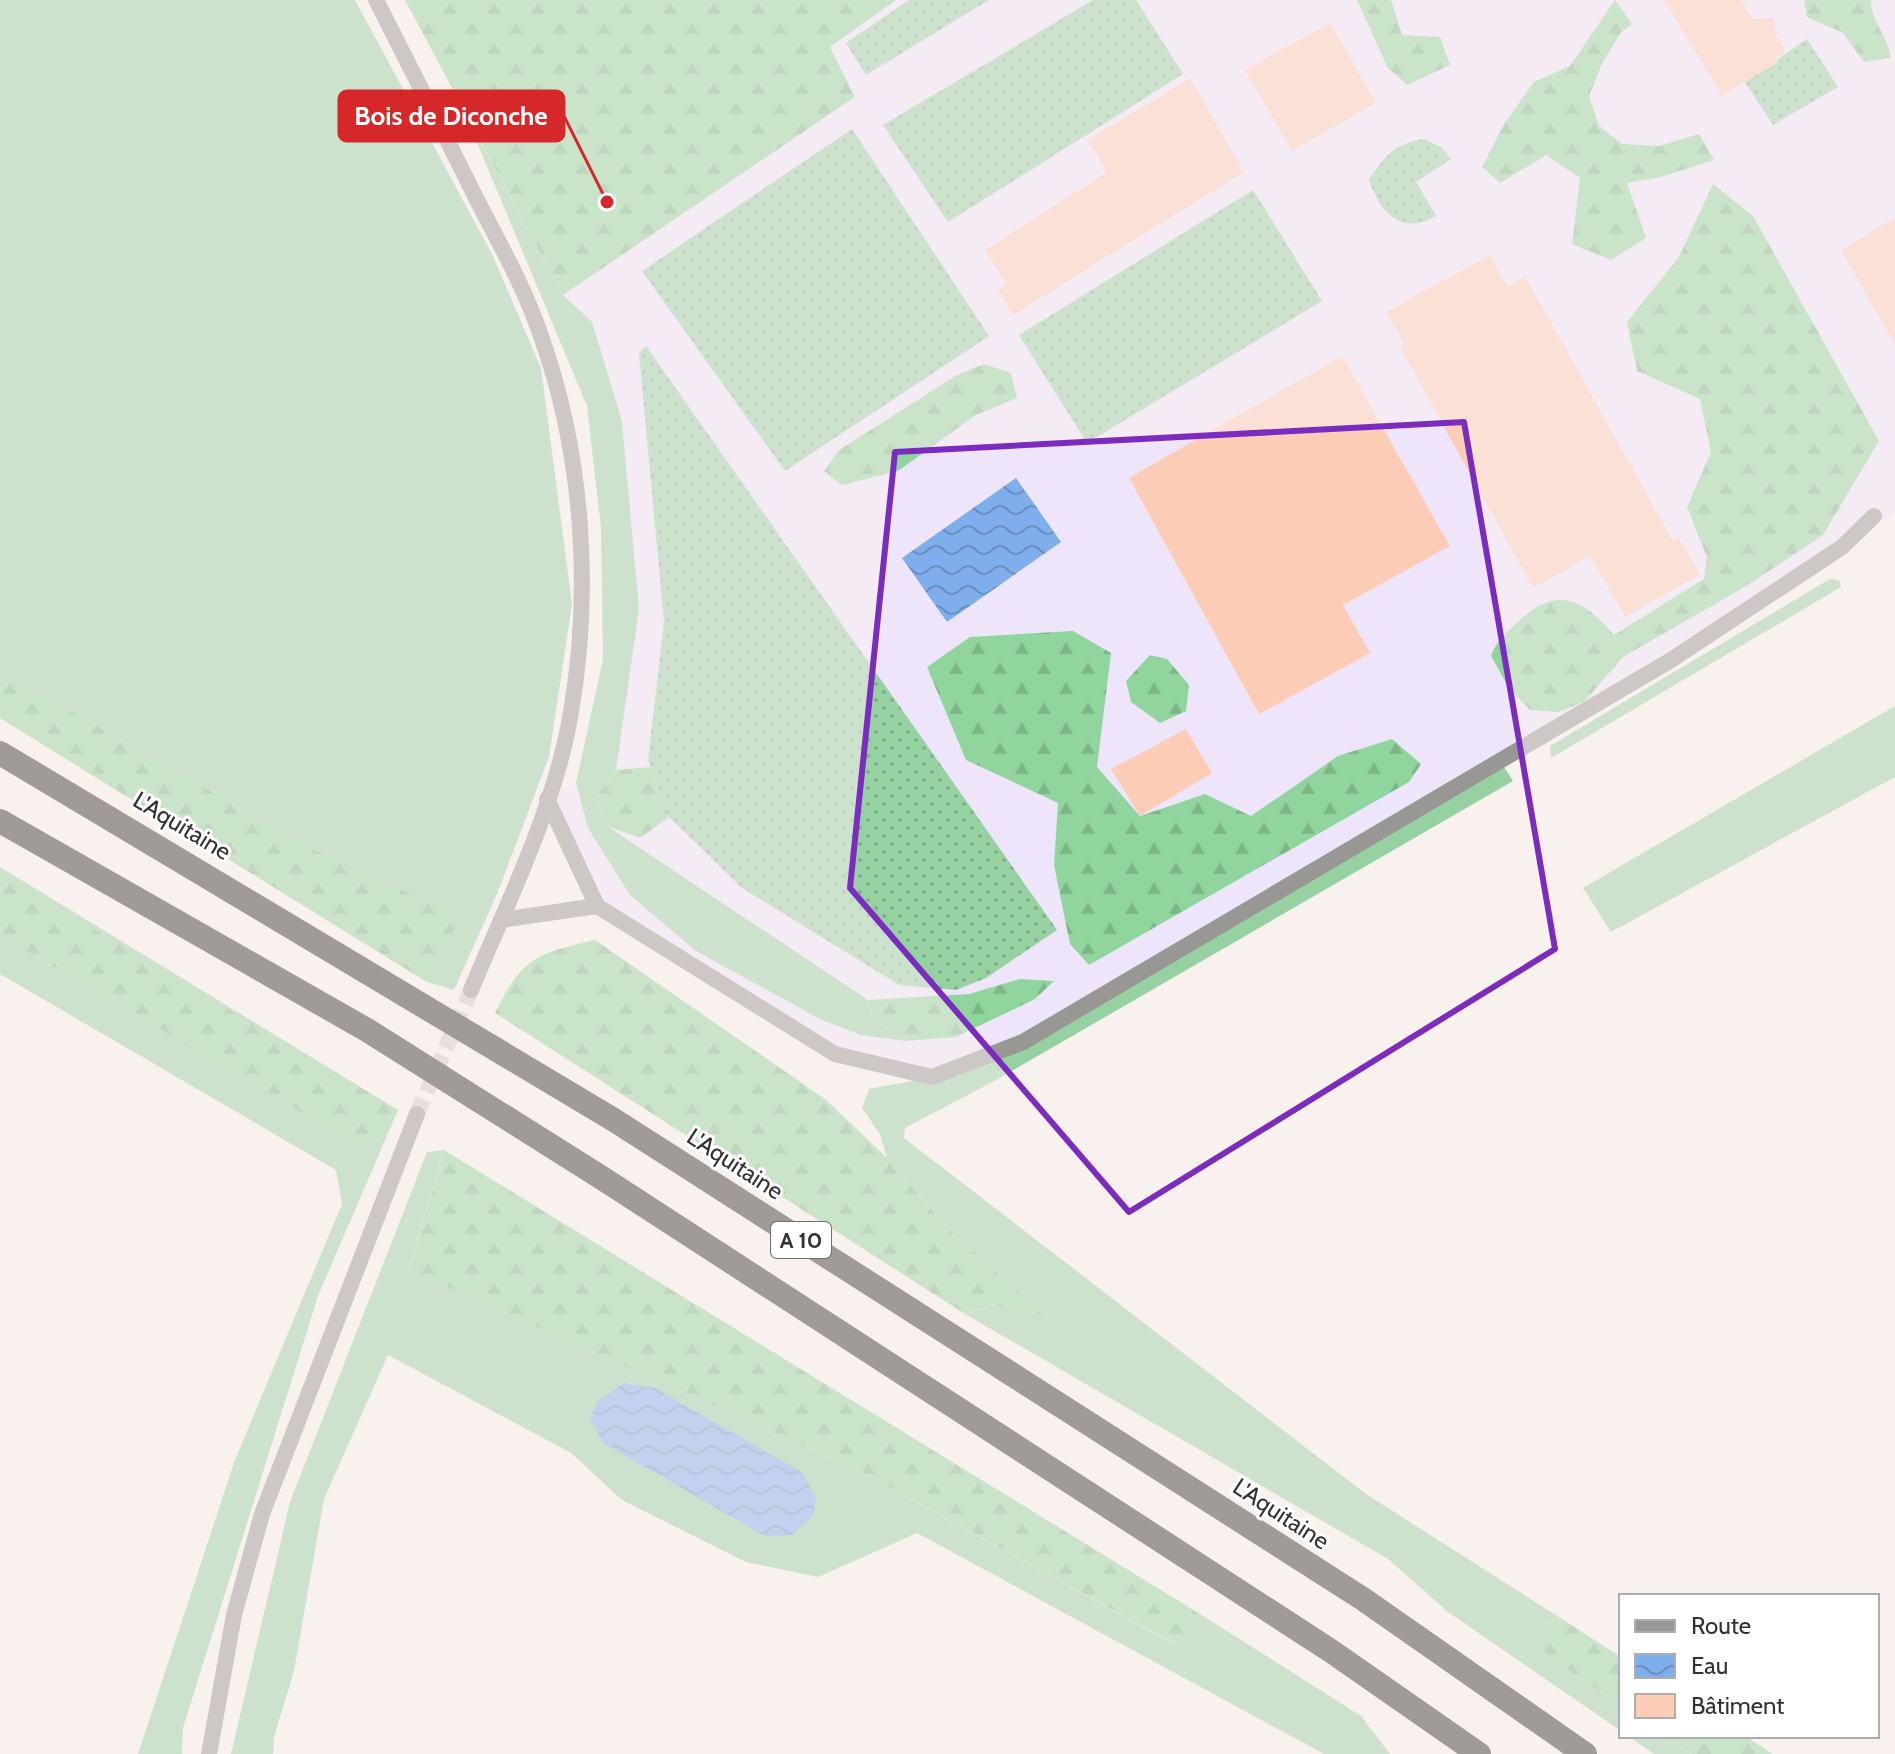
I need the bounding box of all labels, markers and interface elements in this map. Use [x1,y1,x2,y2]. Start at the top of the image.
callout: Bois de Diconche [339,91,564,141]
text: Bois de Diconche [354,100,548,132]
street label: L'Aquitaine [128,785,236,866]
street label: L'Aquitaine [682,1122,789,1205]
road number: A 10 [771,1222,831,1258]
street label: L'Aquitaine [1228,1472,1335,1555]
legend [1619,1594,1879,1738]
text: Route [1691,1611,1751,1640]
text: Eau [1691,1651,1728,1680]
text: Bâtiment [1691,1691,1784,1720]

